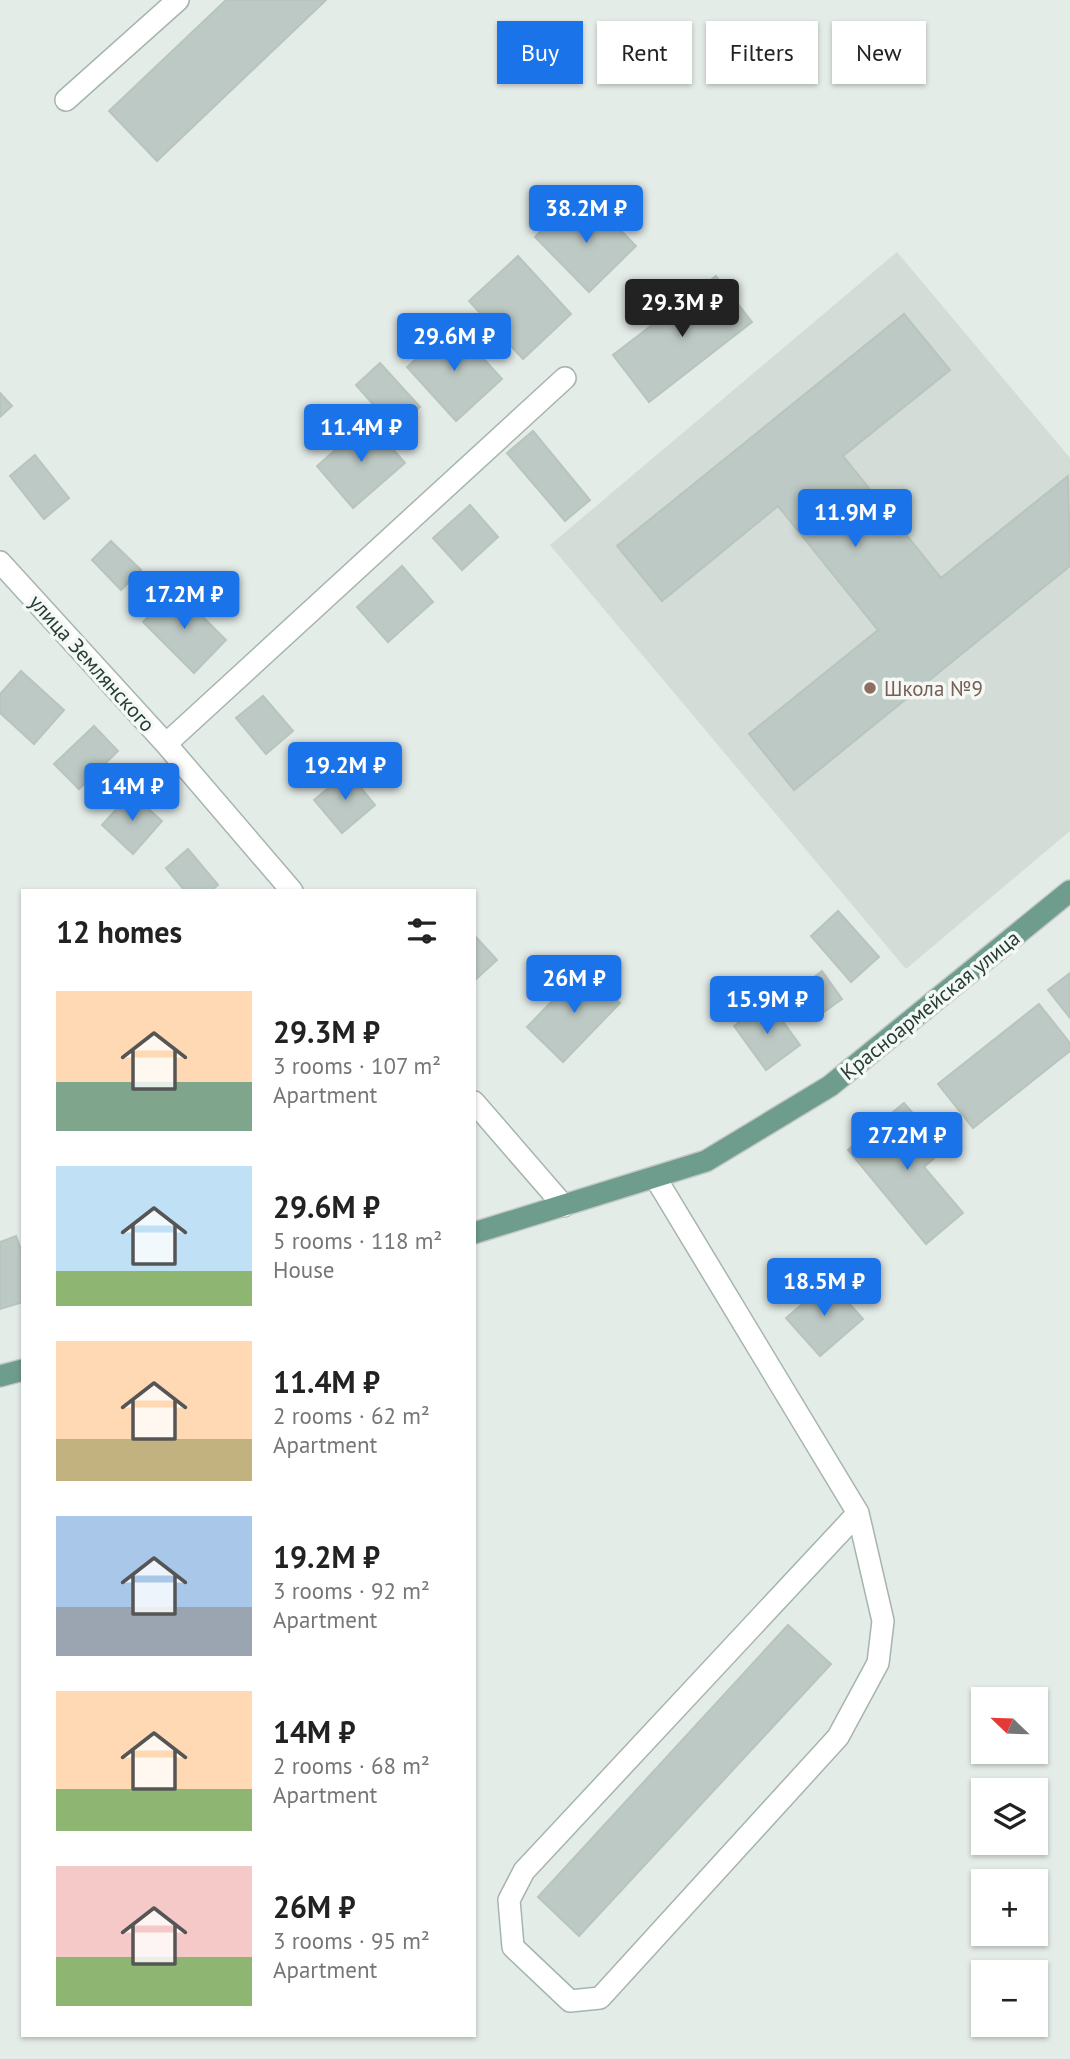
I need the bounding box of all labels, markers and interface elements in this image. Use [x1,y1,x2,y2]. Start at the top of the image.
chip: Buy [497,21,583,84]
chip: Rent [597,21,692,84]
chip: Filters [706,21,818,84]
chip: New [832,21,926,84]
pin: 38.2M ₽ [521,186,651,245]
text: 38.2M ₽ [545,193,627,222]
pin: 29.3M ₽ [617,280,747,339]
text: 29.3M ₽ [641,287,723,316]
pin: 29.6M ₽ [389,314,519,373]
text: 29.6M ₽ [413,321,495,350]
pin: 11.4M ₽ [296,405,426,464]
text: 11.4M ₽ [320,412,402,441]
pin: 11.9M ₽ [790,490,920,549]
text: 11.9M ₽ [814,497,896,526]
pin: 17.2M ₽ [119,572,249,631]
text: 17.2M ₽ [144,579,224,608]
street label: улица Землянского [23,589,161,737]
place label: Школа №9 [884,675,983,702]
marker: Школа №9 [862,680,878,696]
pin: 19.2M ₽ [280,742,410,802]
text: 19.2M ₽ [304,750,386,779]
pin: 14M ₽ [83,764,181,823]
text: 14M ₽ [100,771,164,800]
text: 12 homes [56,912,182,951]
icon: filters [403,912,441,950]
street label: Красноармейская улица [835,924,1025,1086]
pin: 26M ₽ [525,956,623,1015]
text: 26M ₽ [542,963,606,992]
pin: 15.9M ₽ [702,976,832,1036]
text: 15.9M ₽ [726,984,808,1013]
text: 29.3M ₽ [273,1012,380,1051]
icon: home [112,1019,196,1103]
text: 3 rooms · 107 m² [273,1051,441,1080]
text: Apartment [273,1080,377,1109]
pin: 27.2M ₽ [842,1112,972,1172]
text: 27.2M ₽ [867,1120,947,1149]
text: 29.6M ₽ [273,1187,380,1226]
icon: home [112,1194,196,1278]
text: 5 rooms · 118 m² [273,1226,442,1255]
text: House [273,1255,335,1284]
pin: 18.5M ₽ [759,1258,889,1318]
text: 18.5M ₽ [783,1266,865,1295]
text: 11.4M ₽ [273,1362,380,1401]
icon: home [112,1369,196,1453]
text: 2 rooms · 62 m² [273,1401,430,1430]
text: Apartment [273,1430,377,1459]
text: 19.2M ₽ [273,1537,380,1576]
icon: home [112,1544,196,1628]
text: 3 rooms · 92 m² [273,1576,430,1605]
text: Apartment [273,1605,377,1634]
north arrow [971,1687,1048,1764]
map controls [971,1687,1048,2037]
text: 14M ₽ [273,1712,356,1751]
icon: home [112,1719,196,1803]
text: 2 rooms · 68 m² [273,1751,430,1780]
button: layers [971,1778,1048,1855]
text: Apartment [273,1780,377,1809]
button: + [971,1869,1048,1946]
text: 26M ₽ [273,1887,356,1926]
icon: home [112,1894,196,1978]
text: 3 rooms · 95 m² [273,1926,430,1955]
text: Apartment [273,1955,377,1984]
button: − [971,1960,1048,2037]

